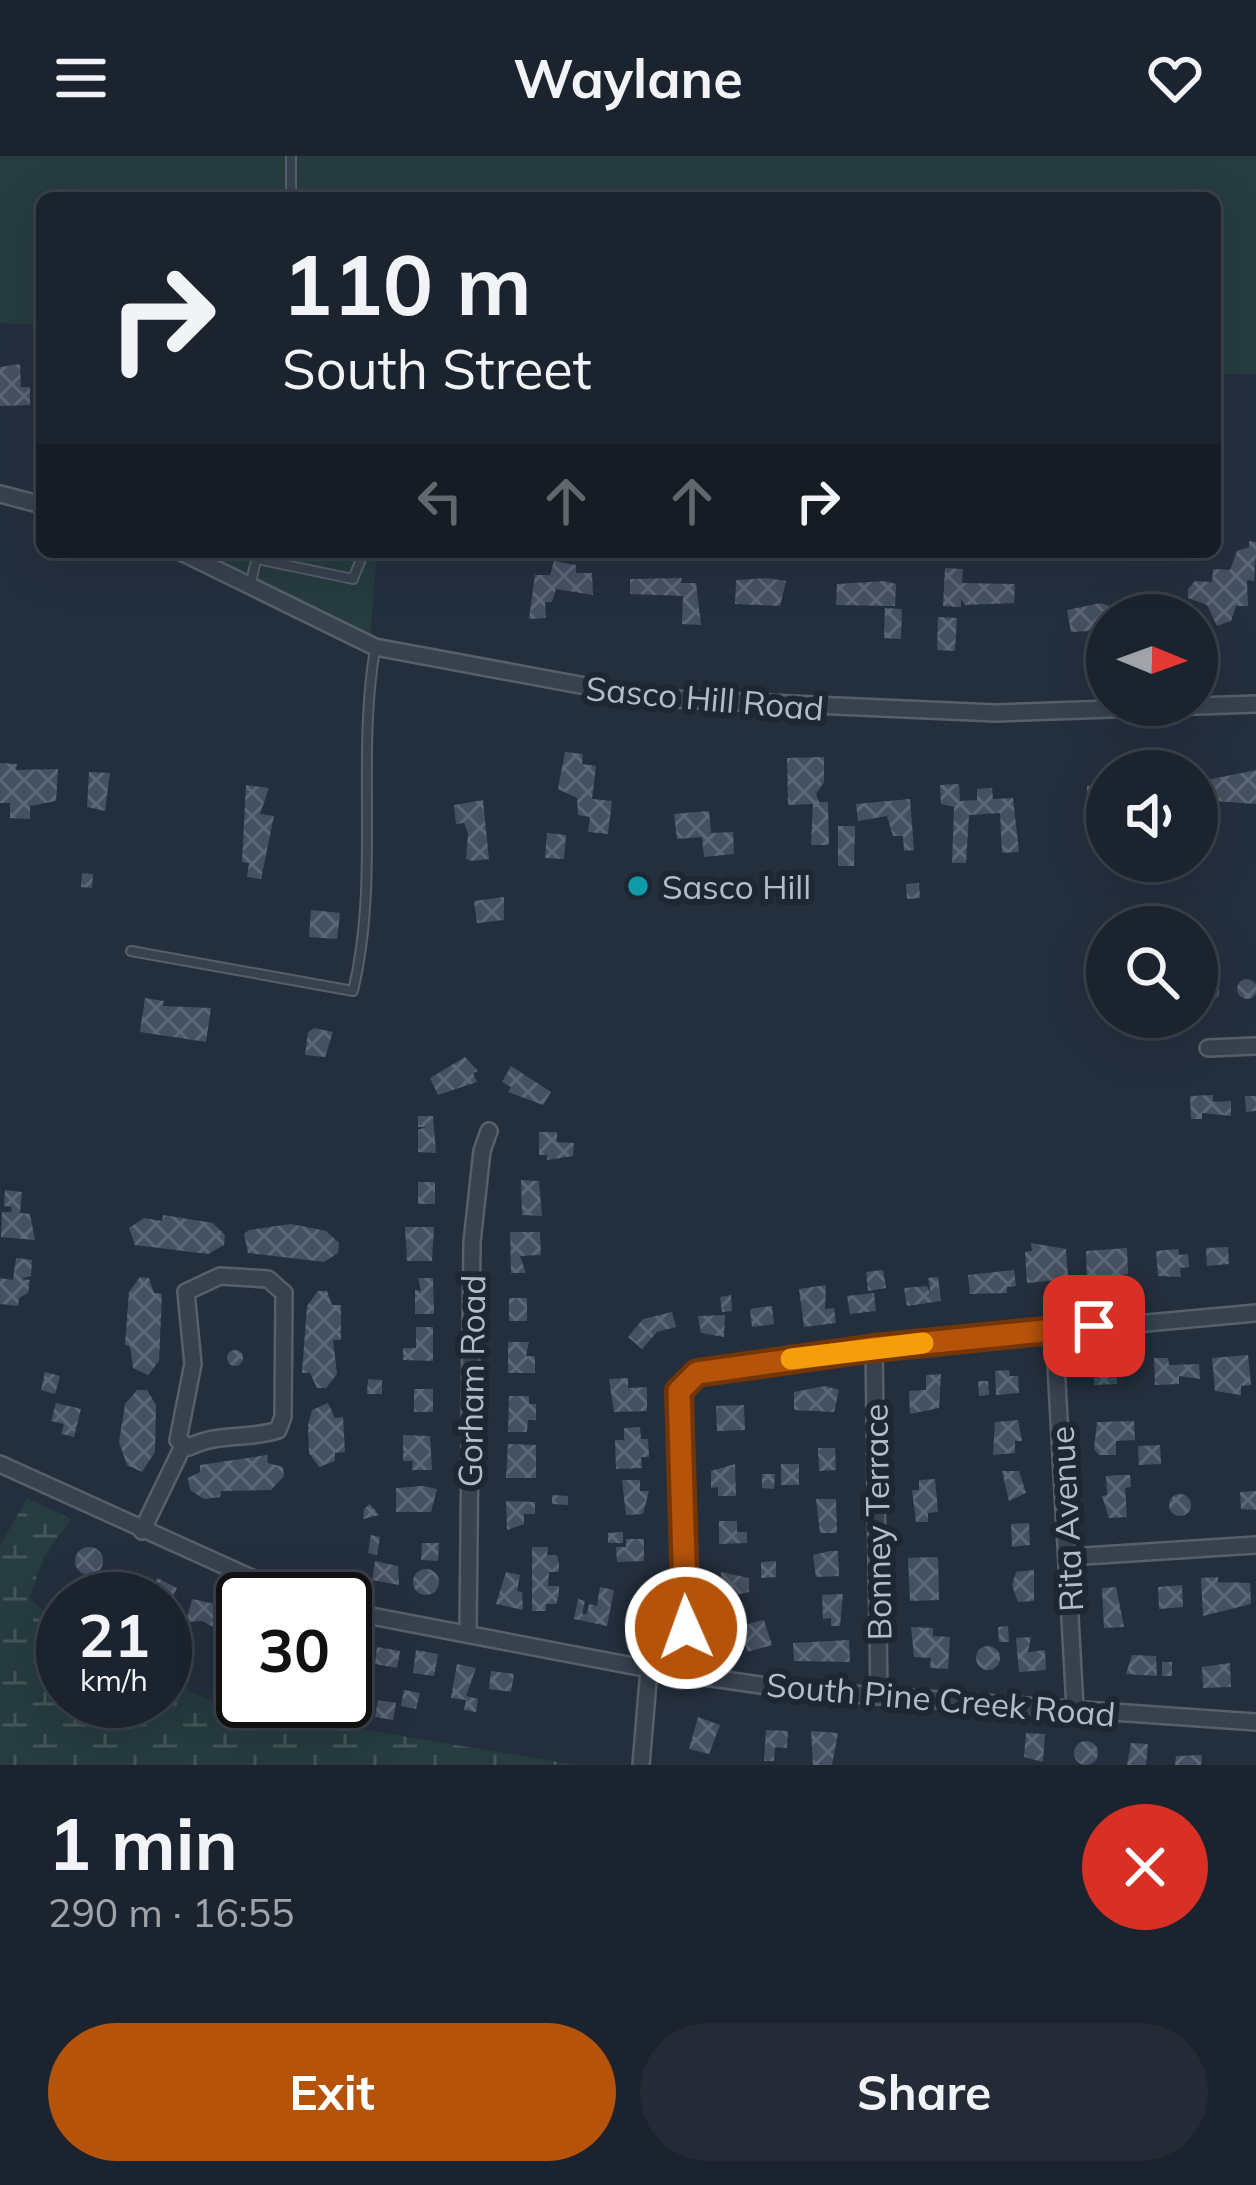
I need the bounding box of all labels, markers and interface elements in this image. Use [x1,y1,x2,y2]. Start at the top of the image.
text: Waylane [513,44,743,112]
icon: menu [48,45,114,111]
icon: heart [1142,45,1208,111]
text: 110 m [282,231,532,336]
icon: right [84,240,240,396]
text: South Street [282,335,592,403]
icon: left [407,468,473,534]
icon: ahead [533,468,599,534]
icon: ahead [659,468,725,534]
icon: right [785,468,851,534]
north arrow [1086,594,1218,726]
map controls [1086,594,1218,1038]
street label: Sasco Hill Road [584,667,826,729]
button: sound [1086,750,1218,882]
place label: Sasco Hill [662,866,811,907]
marker: Sasco Hill [625,873,651,899]
button: search [1086,906,1218,1038]
street label: Gorham Road [449,1274,493,1488]
pin [1043,1275,1145,1377]
icon: arrive [1061,1293,1127,1359]
street label: Bonney Terrace [854,1403,900,1641]
street label: Rita Avenue [1041,1425,1091,1613]
position arrow [623,1565,749,1691]
speed limit sign: 30 [216,1572,372,1728]
text: 21 [78,1597,150,1672]
text: km/h [80,1661,148,1699]
street label: South Pine Creek Road [765,1663,1117,1735]
text: 1 min [48,1798,238,1888]
button: close [1082,1804,1208,1930]
text: 290 m · 16:55 [48,1888,294,1937]
button: Exit [48,2023,616,2161]
button: Share [640,2023,1208,2161]

